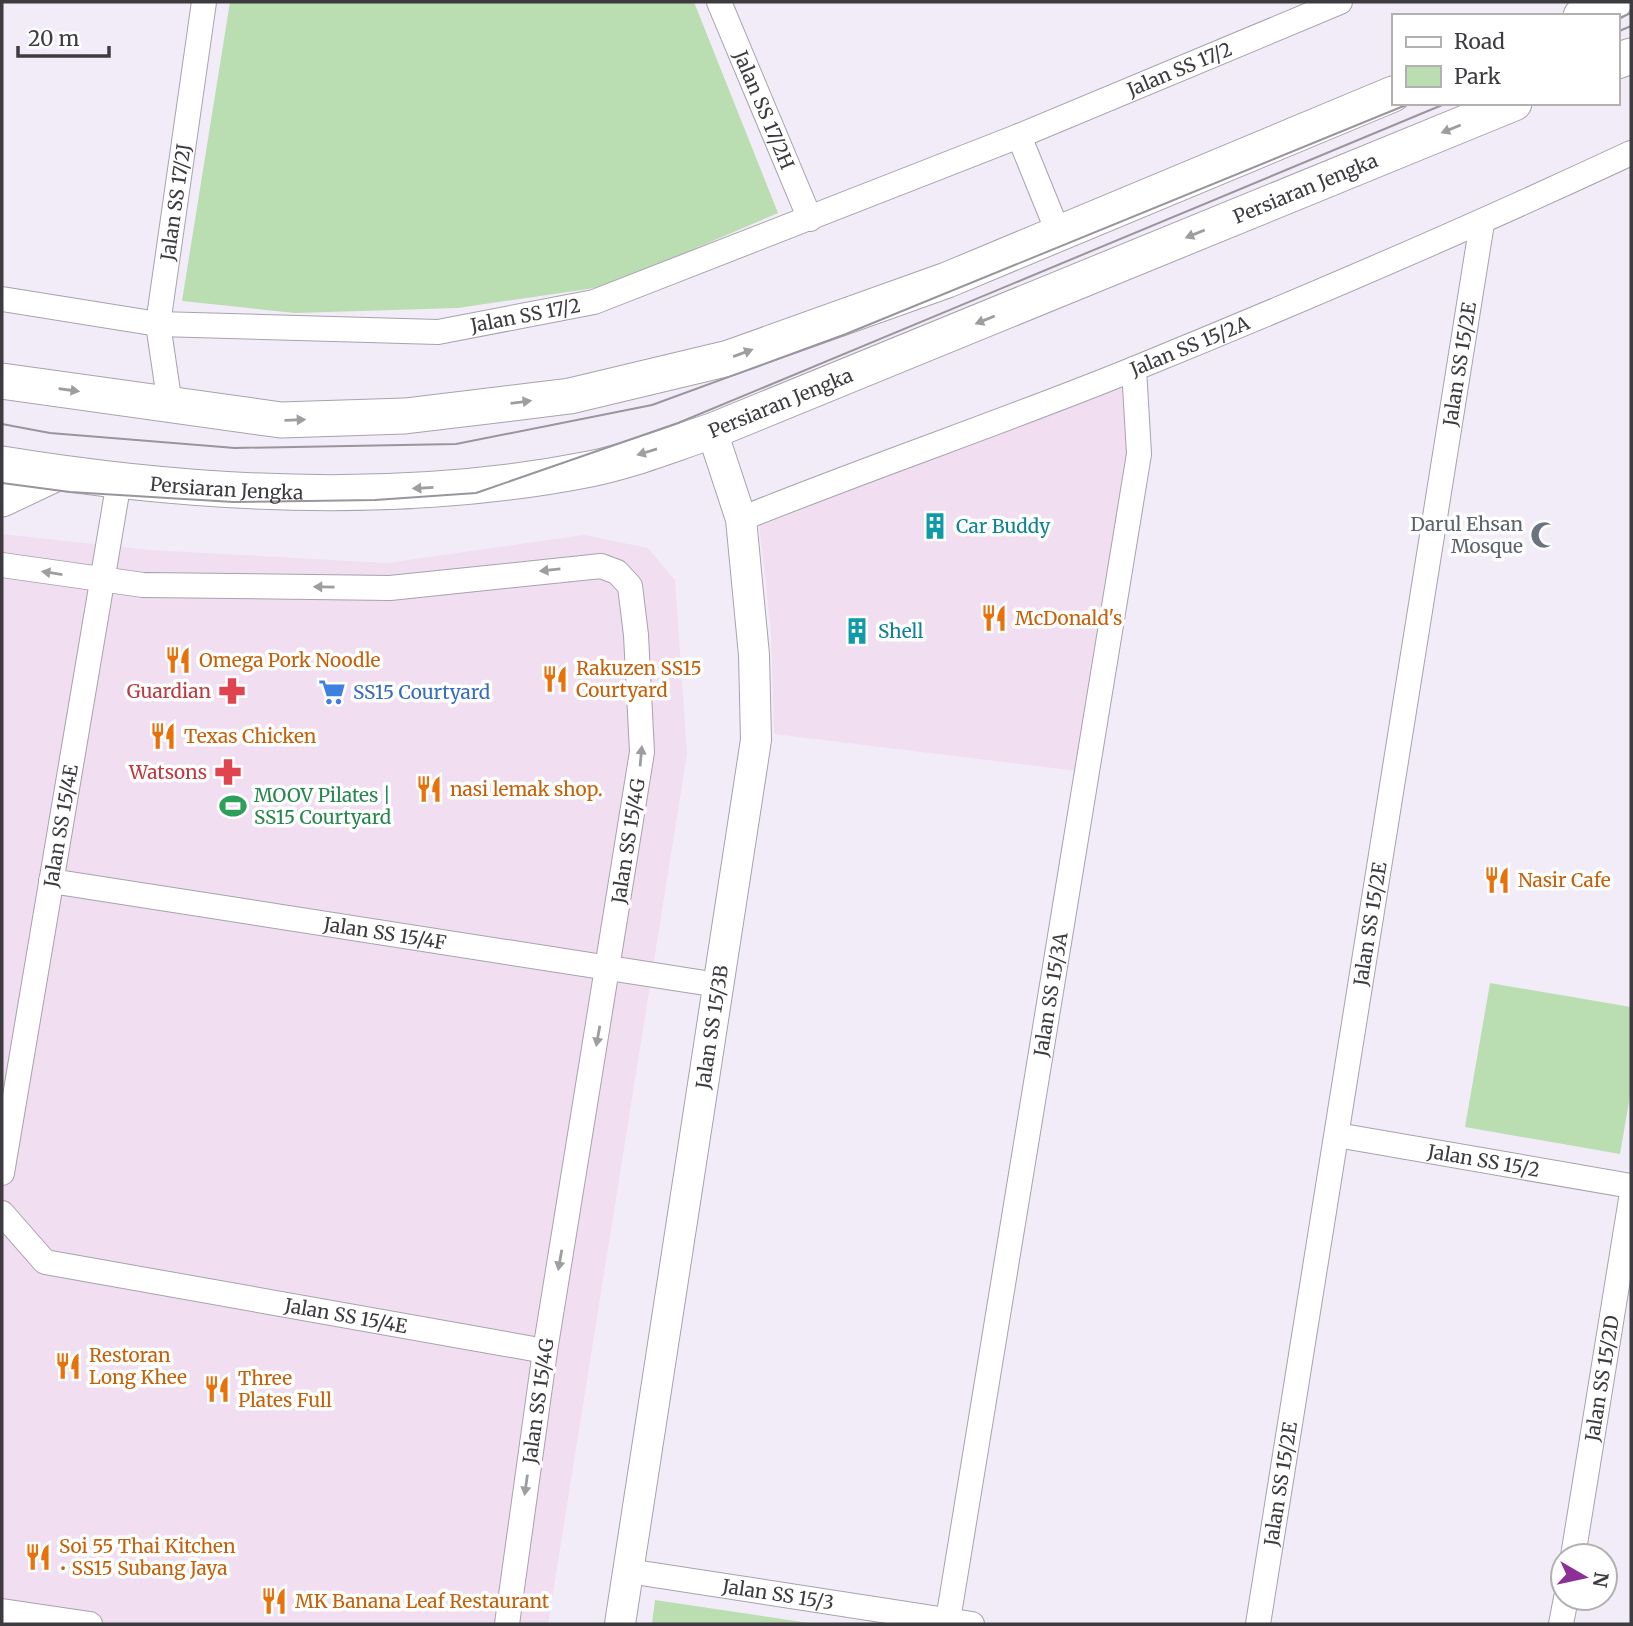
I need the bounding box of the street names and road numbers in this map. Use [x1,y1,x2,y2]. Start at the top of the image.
street label: Jalan SS 17/2 [1122,37,1235,102]
street label: Jalan SS 17/2H [728,46,800,173]
street label: Jalan SS 17/2J [155,142,196,263]
street label: Persiaran Jengka [1230,148,1381,229]
street label: Jalan SS 17/2 [467,293,582,338]
street label: Jalan SS 15/2E [1438,300,1481,429]
street label: Jalan SS 15/2A [1126,310,1254,381]
street label: Persiaran Jengka [705,363,856,443]
street label: Persiaran Jengka [149,472,303,505]
street label: Jalan SS 15/4E [38,763,83,890]
street label: Jalan SS 15/4G [606,777,650,906]
street label: Jalan SS 15/2E [1348,860,1392,989]
street label: Jalan SS 15/4F [321,912,448,955]
street label: Jalan SS 15/3A [1028,930,1073,1059]
street label: Jalan SS 15/3B [690,963,733,1092]
street label: Jalan SS 15/2 [1425,1139,1542,1182]
street label: Jalan SS 15/4E [282,1293,409,1338]
street label: Jalan SS 15/2D [1580,1314,1624,1444]
street label: Jalan SS 15/4G [517,1337,559,1466]
street label: Jalan SS 15/2E [1259,1420,1302,1548]
street label: Jalan SS 15/3 [720,1574,836,1615]

